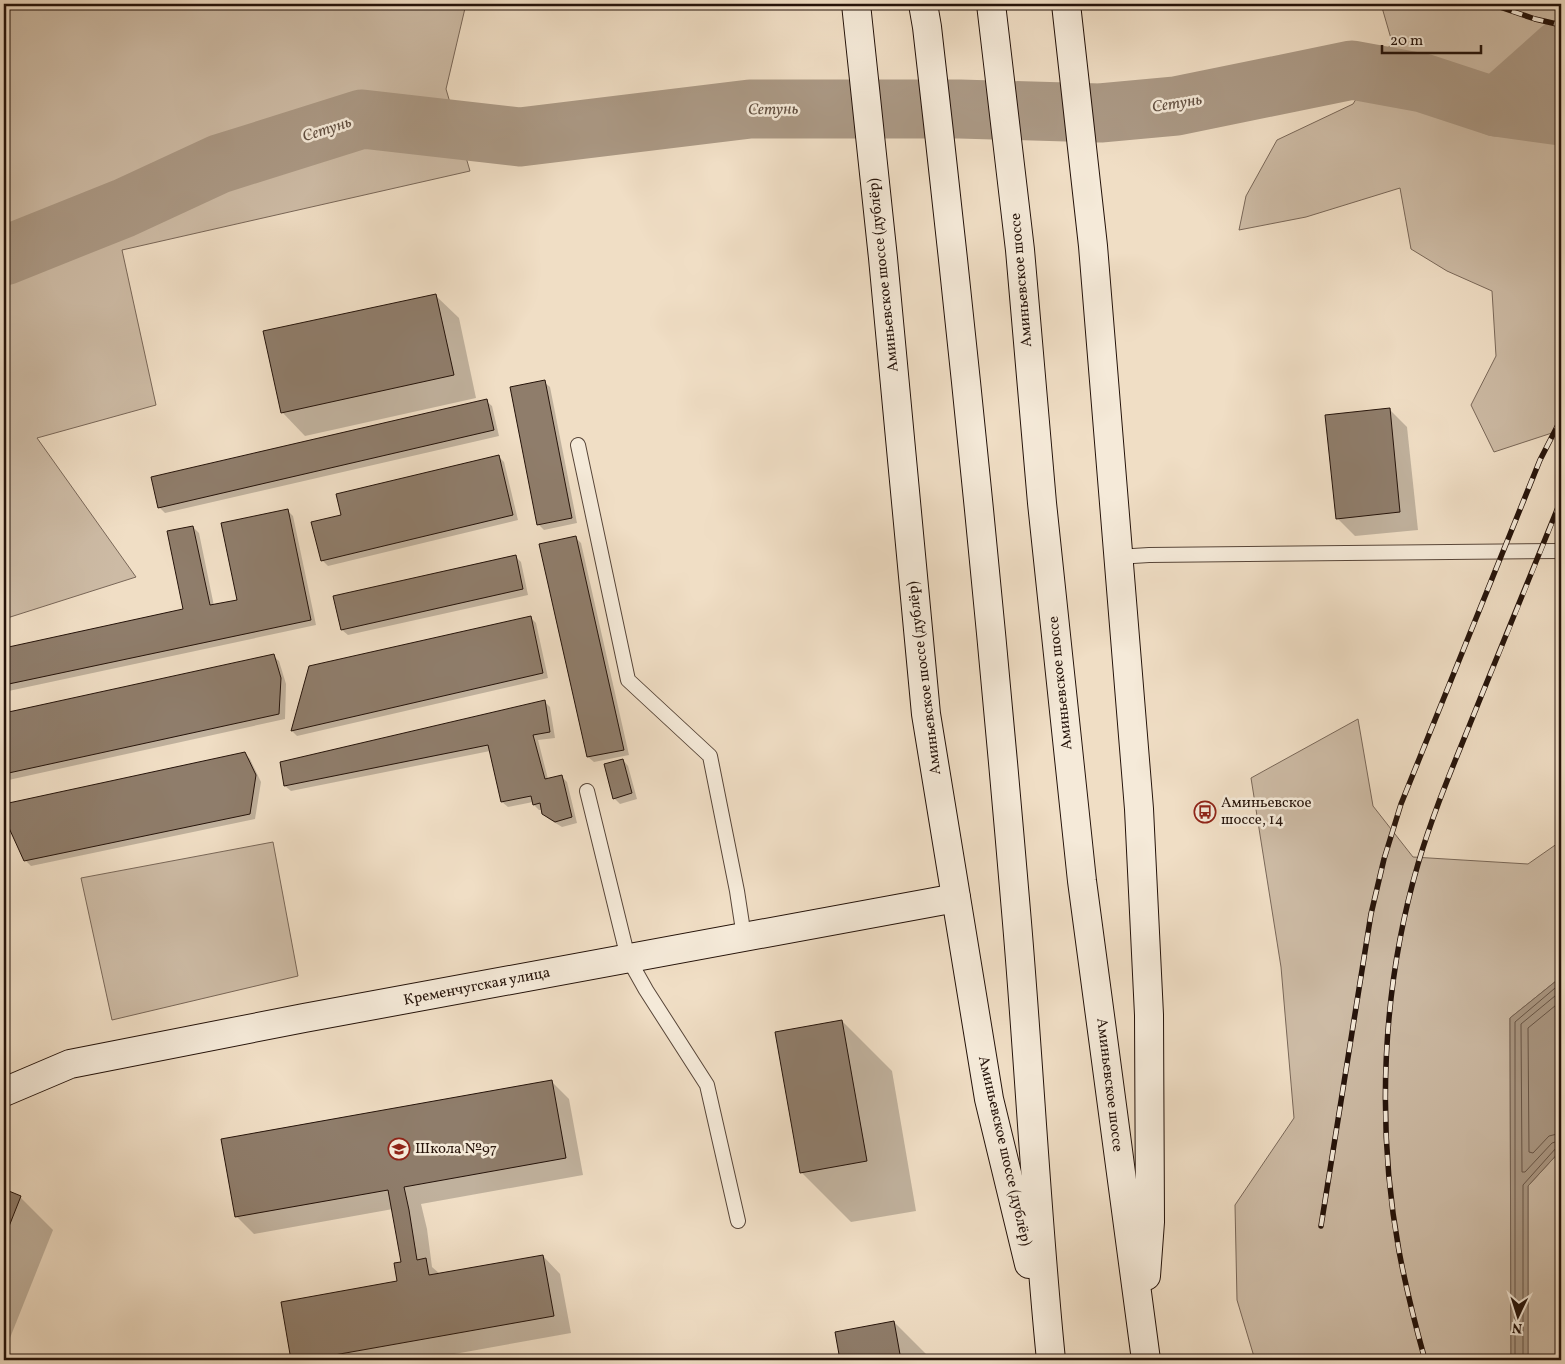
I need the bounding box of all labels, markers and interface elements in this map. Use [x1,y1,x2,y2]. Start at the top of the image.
scale bar [1382,22,1481,54]
text: 20 m [1390,31,1423,52]
water label: Сетунь [1150,89,1204,119]
water label: Сетунь [748,99,799,121]
water label: Сетунь [300,112,355,148]
street label: Аминьевское шоссе (дублёр) [863,177,905,373]
street label: Аминьевское шоссе [1006,212,1038,348]
street label: Аминьевское шоссе (дублёр) [903,580,947,776]
street label: Аминьевское шоссе [1044,615,1078,751]
place label: Аминьевское шоссе, 14 [1221,793,1312,831]
bus stop icon: Аминьевское шоссе, 14 [1193,800,1217,824]
street label: Кременчугская улица [402,962,552,1012]
street label: Аминьевское шоссе [1090,1017,1128,1153]
street label: Аминьевское шоссе (дублёр) [972,1054,1036,1248]
school or university icon: Школа №97 [387,1137,411,1161]
place label: Школа №97 [415,1139,497,1160]
north arrow [1492,1292,1542,1342]
text: N [1511,1318,1523,1337]

